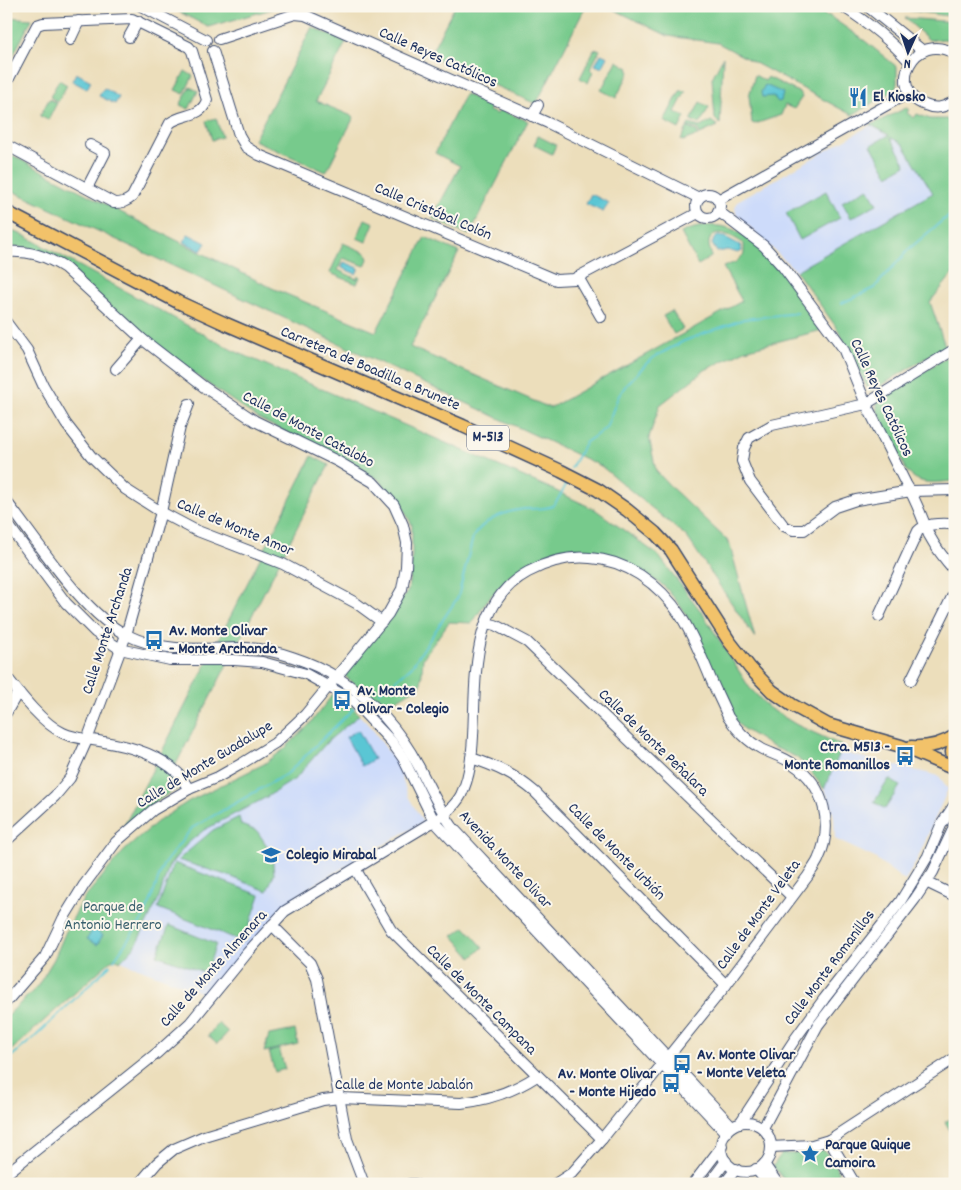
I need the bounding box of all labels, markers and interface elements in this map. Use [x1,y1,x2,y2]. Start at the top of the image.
street label: Calle Reyes Católicos [375,21,501,95]
north arrow [884,28,934,78]
text: N [903,53,911,73]
restaurant icon: El Kiosko [847,86,869,108]
place label: El Kiosko [873,86,926,109]
street label: Calle Cristóbal Colón [371,177,495,247]
street label: Carretera de Boadilla a Brunete [277,321,463,417]
street label: Calle Reyes Católicos [844,335,919,461]
street label: Calle de Monte Catalobo [238,386,378,474]
road number: M-513 [467,426,509,450]
street label: Calle de Monte Amor [173,493,297,563]
street label: Calle Monte Archanda [77,564,140,698]
place label: Av. Monte Olivar - Monte Archanda [169,620,278,661]
bus stop icon: Av. Monte Olivar - Monte Archanda [143,629,165,651]
place label: Av. Monte Olivar - Colegio [357,680,449,721]
street label: Calle de Monte Peñalara [592,684,714,802]
bus stop icon: Av. Monte Olivar - Colegio [331,689,353,711]
street label: Calle de Monte Guadalupe [133,715,277,815]
place label: Ctra. M513 - Monte Romanillos [784,736,890,777]
bus stop icon: Ctra. M513 - Monte Romanillos [894,745,916,767]
street label: Calle de Monte Urbión [562,798,670,906]
street label: Avenida Monte Olivar [453,805,557,915]
school or university icon: Colegio Mirabal [260,844,282,866]
place label: Colegio Mirabal [286,844,377,867]
street label: Calle de Monte Veleta [711,855,807,975]
park label: Parque de Antonio Herrero [64,896,162,937]
street label: Calle de Monte Almenara [155,905,274,1033]
street label: Calle Monte Romanillos [779,905,881,1031]
street label: Calle de Monte Campana [420,939,542,1061]
place label: Av. Monte Olivar - Monte Veleta [697,1044,796,1085]
bus stop icon: Av. Monte Olivar - Monte Veleta [671,1053,693,1075]
place label: Av. Monte Olivar - Monte Hijedo [558,1063,657,1104]
bus stop icon: Av. Monte Olivar - Monte Hijedo [660,1072,682,1094]
street label: Calle de Monte Jabalón [335,1074,473,1097]
place label: Parque Quique Camoira [825,1134,911,1175]
place icon: Parque Quique Camoira [799,1143,821,1165]

